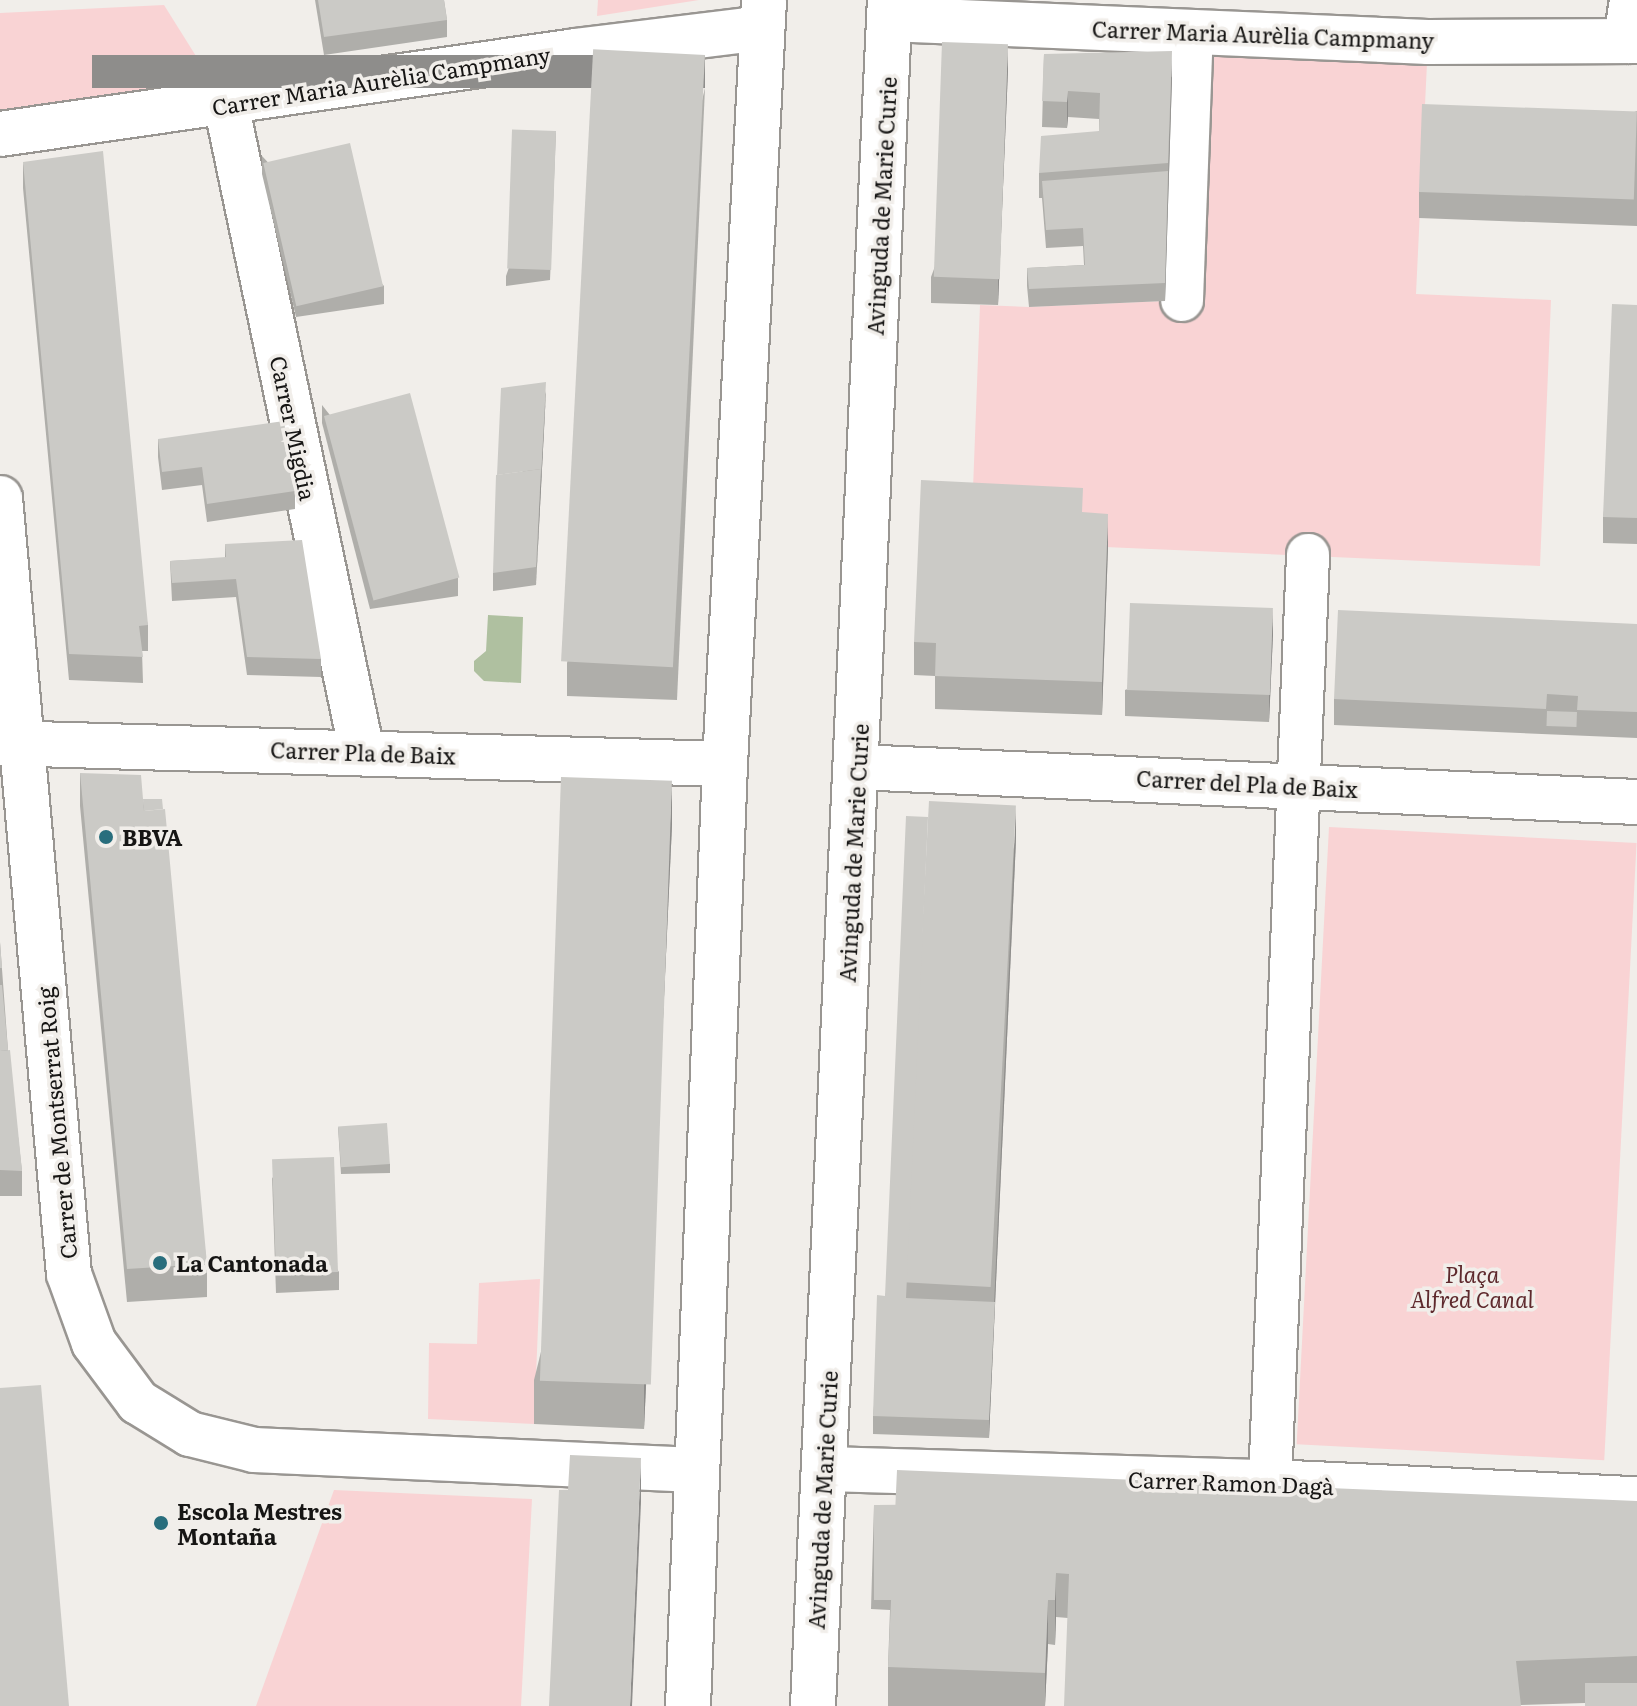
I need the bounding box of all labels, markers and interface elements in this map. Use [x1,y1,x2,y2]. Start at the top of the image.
street label: Carrer Maria Aurèlia Campmany [1091,15,1435,53]
street label: Carrer Maria Aurèlia Campmany [210,40,552,120]
street label: Avinguda de Marie Curie [861,76,901,336]
street label: Carrer Migdia [266,353,322,503]
street label: Avinguda de Marie Curie [833,723,873,983]
street label: Carrer Pla de Baix [270,736,456,768]
street label: Carrer del Pla de Baix [1136,764,1358,802]
place label: BBVA [122,824,182,850]
marker: BBVA [97,828,115,846]
street label: Carrer de Montserrat Roig [31,986,81,1260]
place label: La Cantonada [176,1250,328,1276]
marker: La Cantonada [151,1254,169,1272]
park label: Plaça Alfred Canal [1410,1260,1534,1312]
street label: Avinguda de Marie Curie [802,1370,842,1630]
street label: Carrer Ramon Dagà [1128,1465,1334,1499]
place label: Escola Mestres Montaña [177,1497,342,1548]
marker: Escola Mestres Montaña [152,1514,170,1532]

